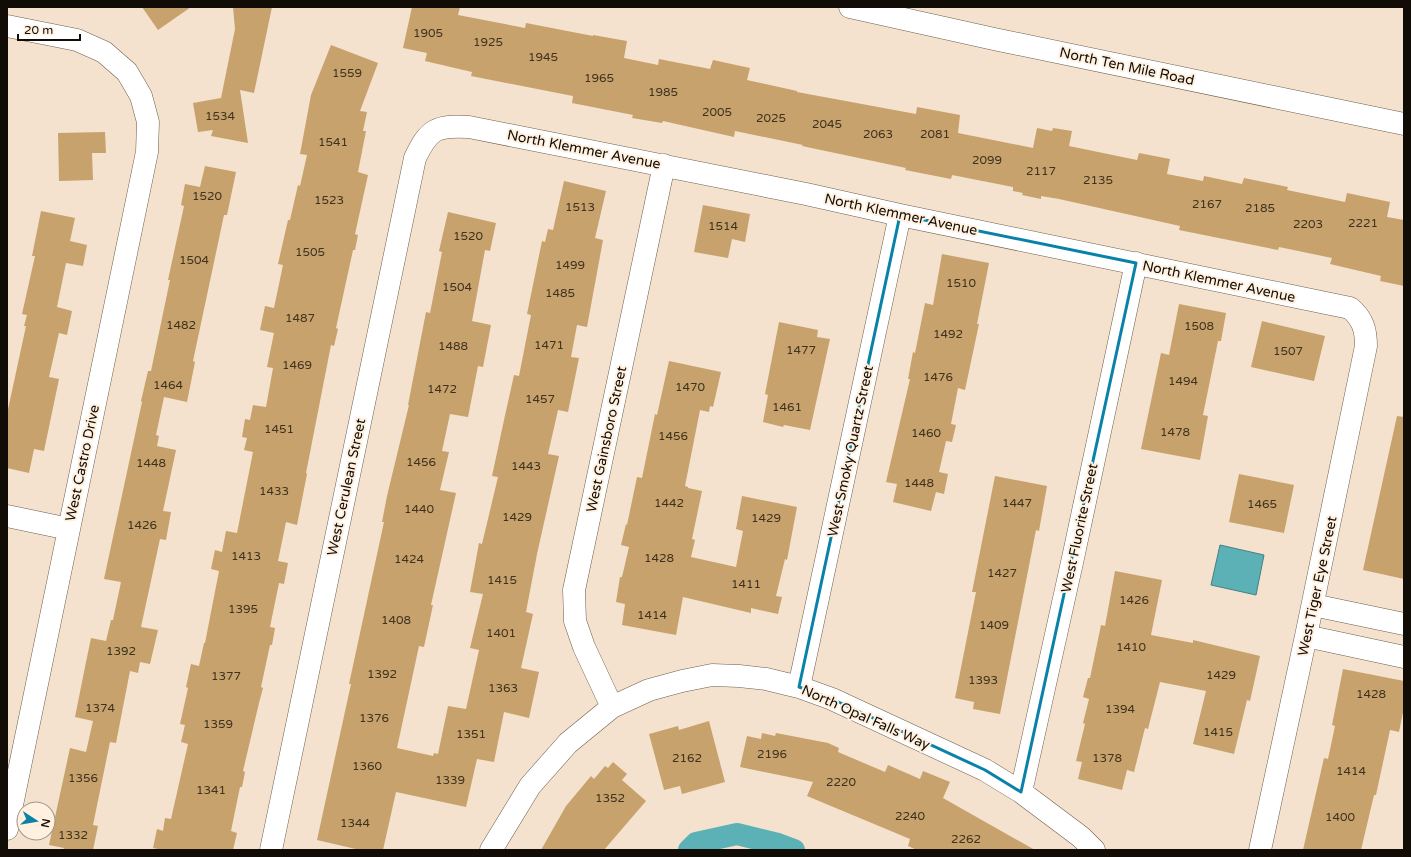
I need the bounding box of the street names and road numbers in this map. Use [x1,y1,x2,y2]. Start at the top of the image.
street label: North Ten Mile Road [1058,44,1196,89]
street label: North Klemmer Avenue [506,126,662,173]
street label: North Klemmer Avenue [823,190,979,239]
street label: North Klemmer Avenue [1141,257,1297,306]
street label: West Smoky Quartz Street [824,363,877,538]
street label: West Gainsboro Street [583,364,630,514]
street label: West Castro Drive [62,403,103,523]
street label: West Cerulean Street [324,416,369,557]
street label: West Fluorite Street [1057,461,1102,594]
street label: West Tiger Eye Street [1294,514,1341,658]
street label: North Opal Falls Way [799,681,933,754]

